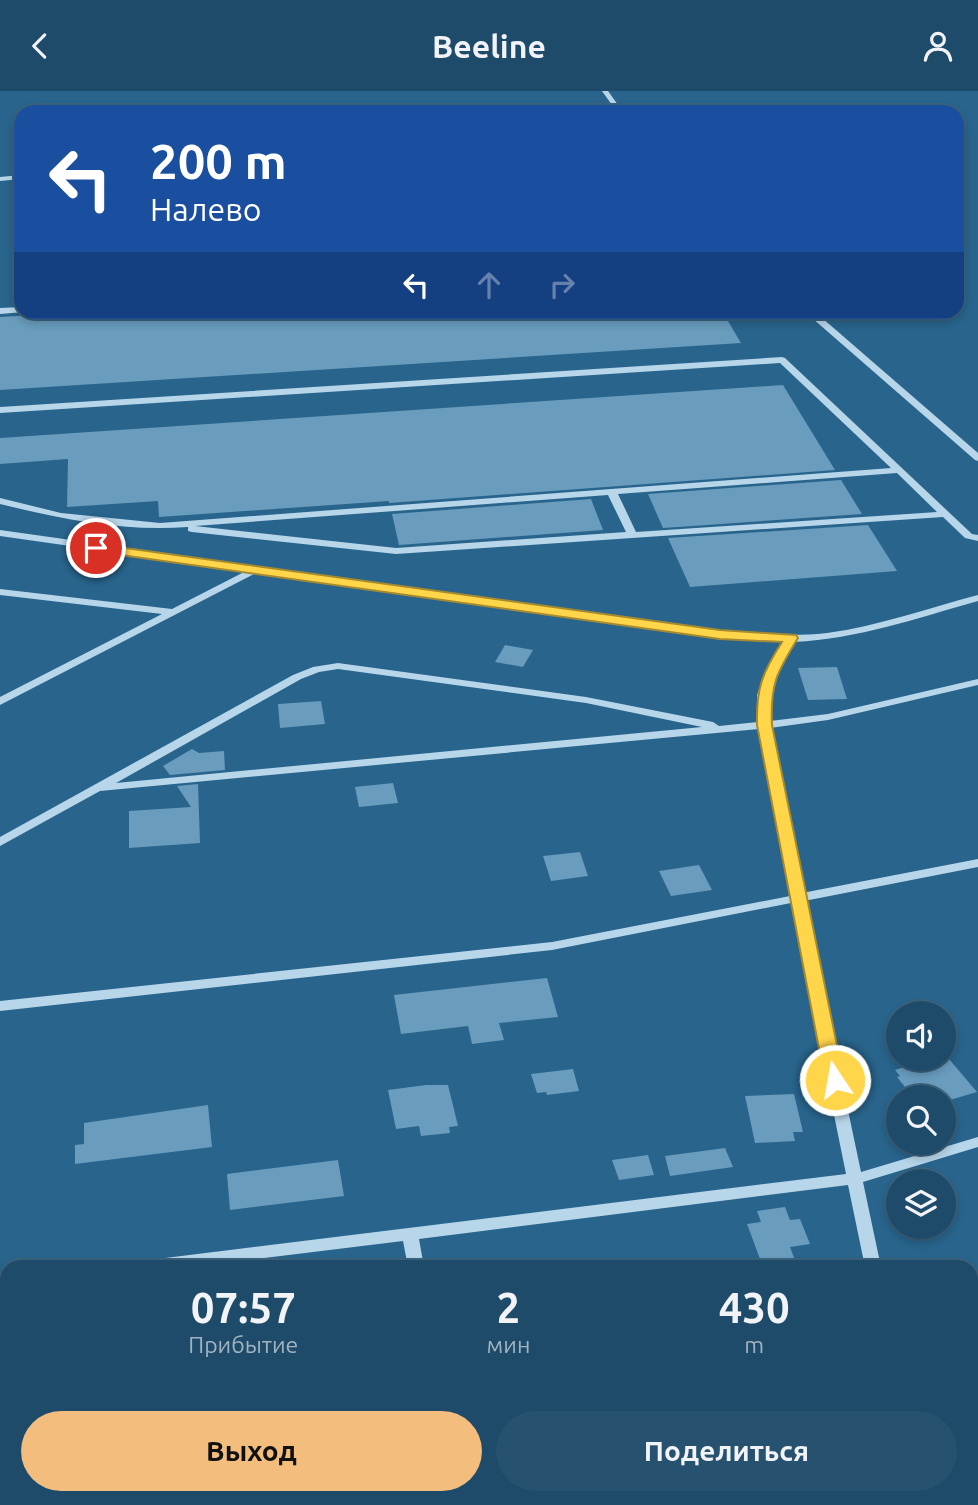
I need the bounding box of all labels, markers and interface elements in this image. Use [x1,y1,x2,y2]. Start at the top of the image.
icon: back [21,27,59,65]
icon: person [919,27,957,65]
text: Beeline [432,28,546,64]
icon: left [35,133,126,224]
text: 200 m [150,133,287,188]
text: Налево [150,191,262,227]
icon: left [397,266,435,304]
icon: ahead [470,266,508,304]
icon: right [543,266,581,304]
pin [66,518,126,578]
icon: arrive [77,529,115,567]
map controls [886,1001,956,1239]
button: sound [886,1001,956,1071]
position arrow [798,1043,872,1117]
button: search [886,1085,956,1155]
button: layers [886,1169,956,1239]
text: 07:57 [191,1284,296,1331]
text: 2 [497,1284,520,1331]
text: 430 [719,1284,790,1331]
text: Прибытие [188,1332,298,1357]
text: мин [487,1332,530,1357]
text: m [744,1332,764,1357]
button: Выход [21,1411,482,1491]
button: Поделиться [496,1411,957,1491]

